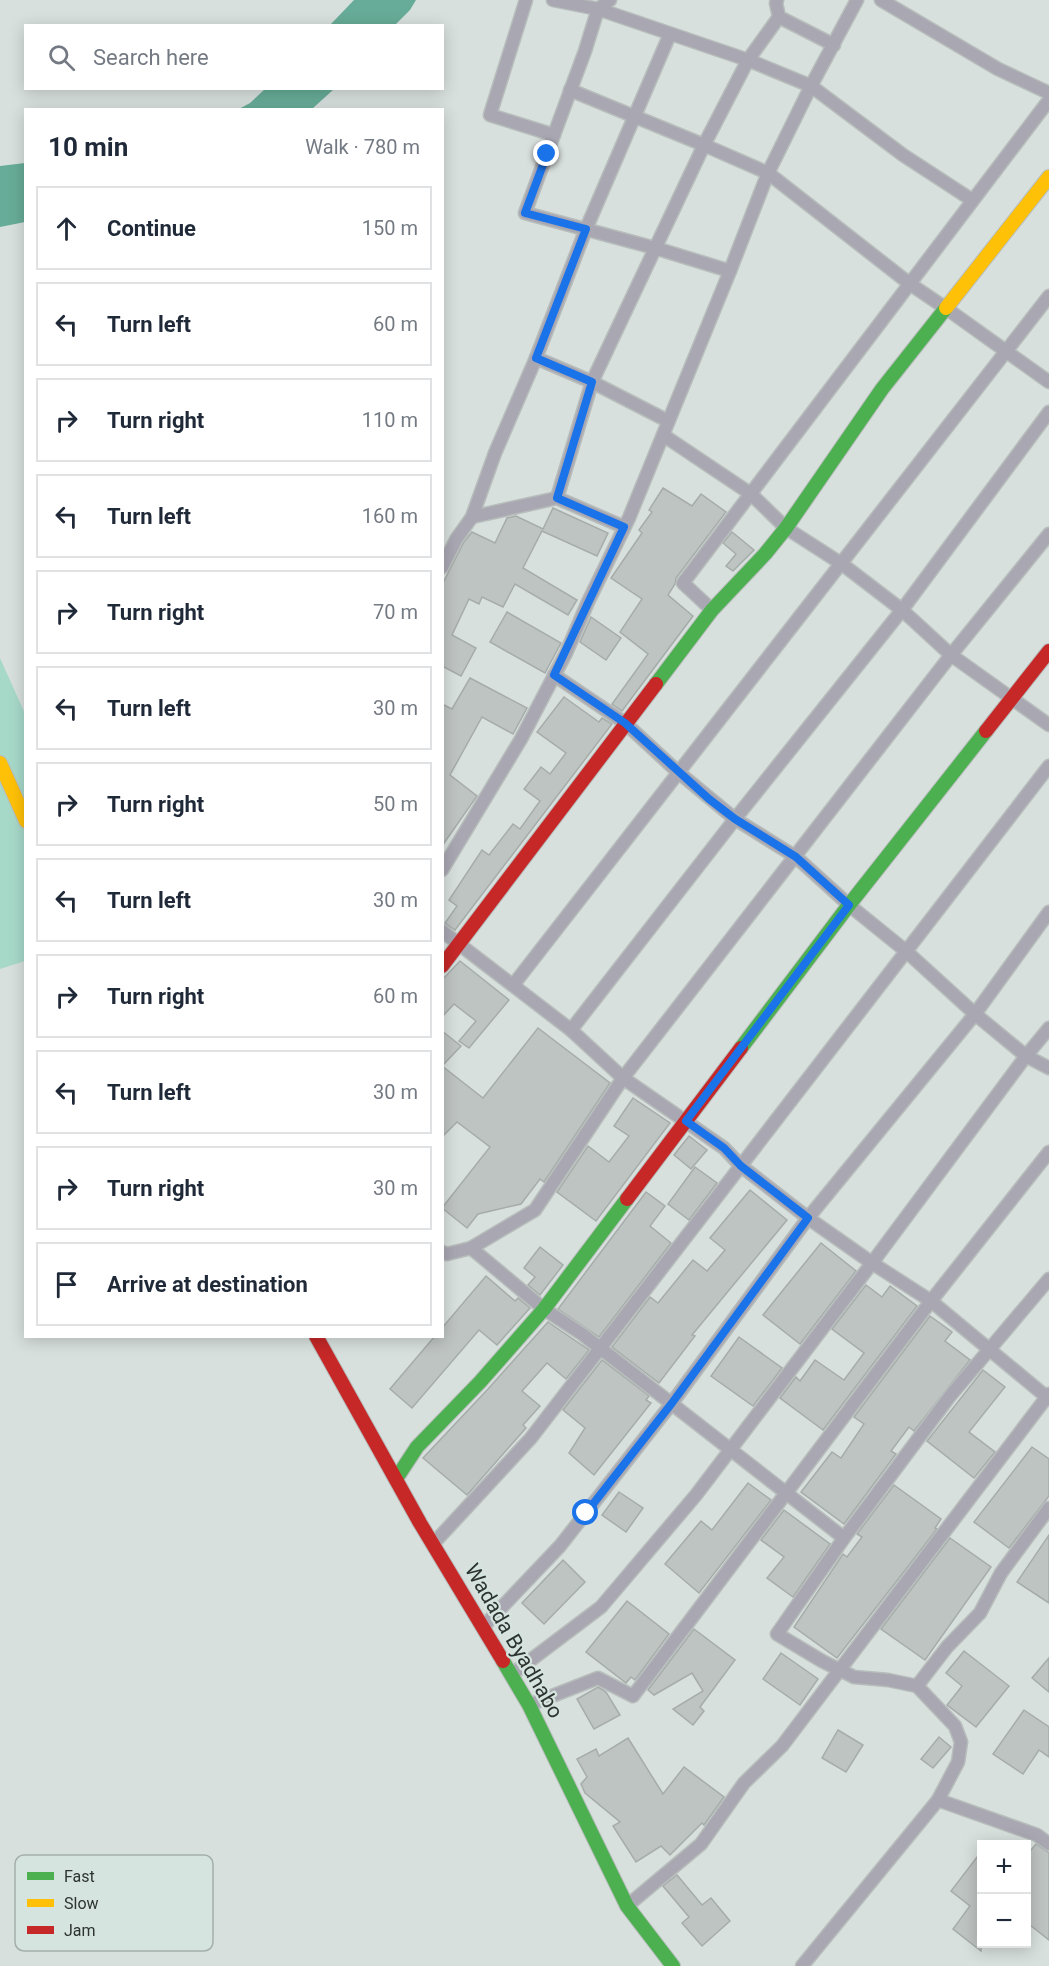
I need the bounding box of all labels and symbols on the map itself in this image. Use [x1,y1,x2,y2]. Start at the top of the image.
route end [533,140,559,166]
route start [572,1499,598,1525]
street label: Wadada Byadhabo [460,1560,568,1723]
legend [15,1855,213,1951]
text: Fast [64,1867,95,1886]
text: Slow [64,1894,99,1913]
text: Jam [64,1921,96,1940]

